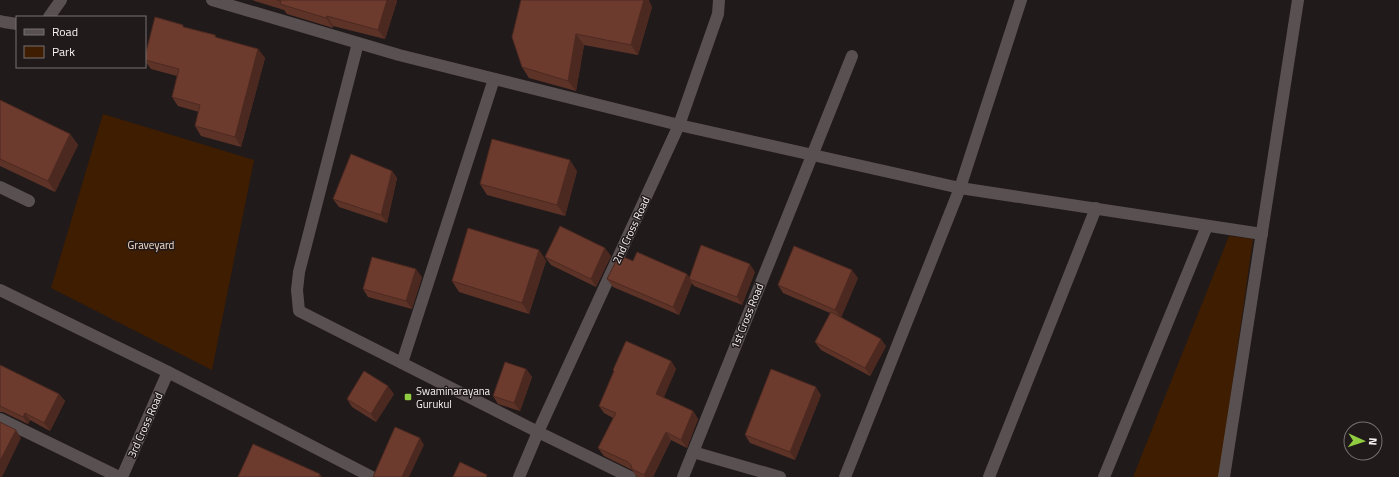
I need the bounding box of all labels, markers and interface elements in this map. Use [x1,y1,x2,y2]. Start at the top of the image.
legend [16,16,146,68]
text: Road [52,22,78,41]
text: Park [52,42,75,61]
street label: 2nd Cross Road [608,194,654,266]
park label: Graveyard [128,237,175,253]
street label: 1st Cross Road [727,281,767,351]
place label: Swaminarayana Gurukul [416,383,491,412]
street label: 3rd Cross Road [123,390,167,460]
marker: Swaminarayana Gurukul [403,392,413,402]
north arrow [1343,421,1383,461]
text: N [1365,437,1381,446]

